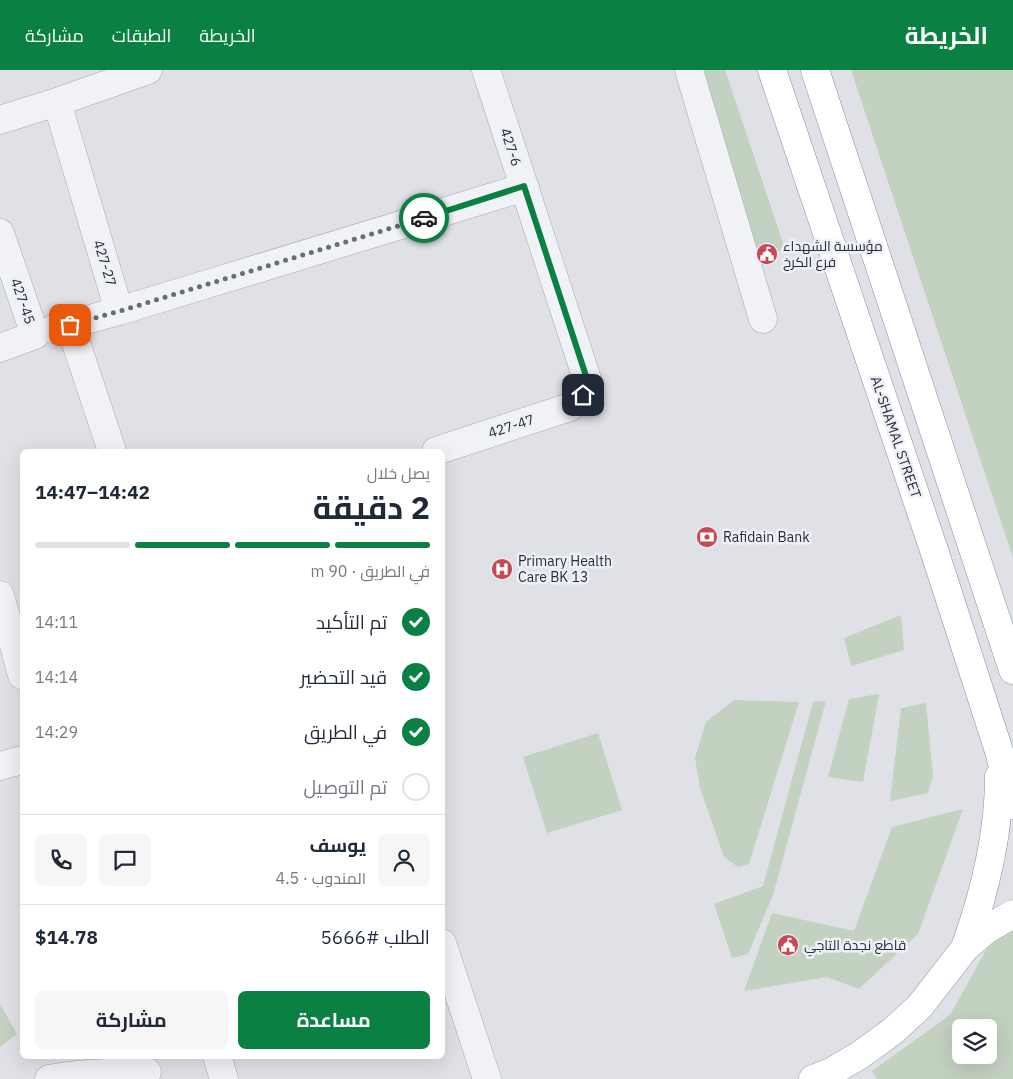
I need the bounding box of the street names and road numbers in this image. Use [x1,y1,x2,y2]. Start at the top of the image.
street label: 427-6 [496,126,526,168]
street label: 427-27 [89,238,121,288]
street label: 427-45 [7,276,39,326]
street label: AL-SHAMAL STREET [867,374,925,500]
street label: 427-47 [486,410,536,442]

